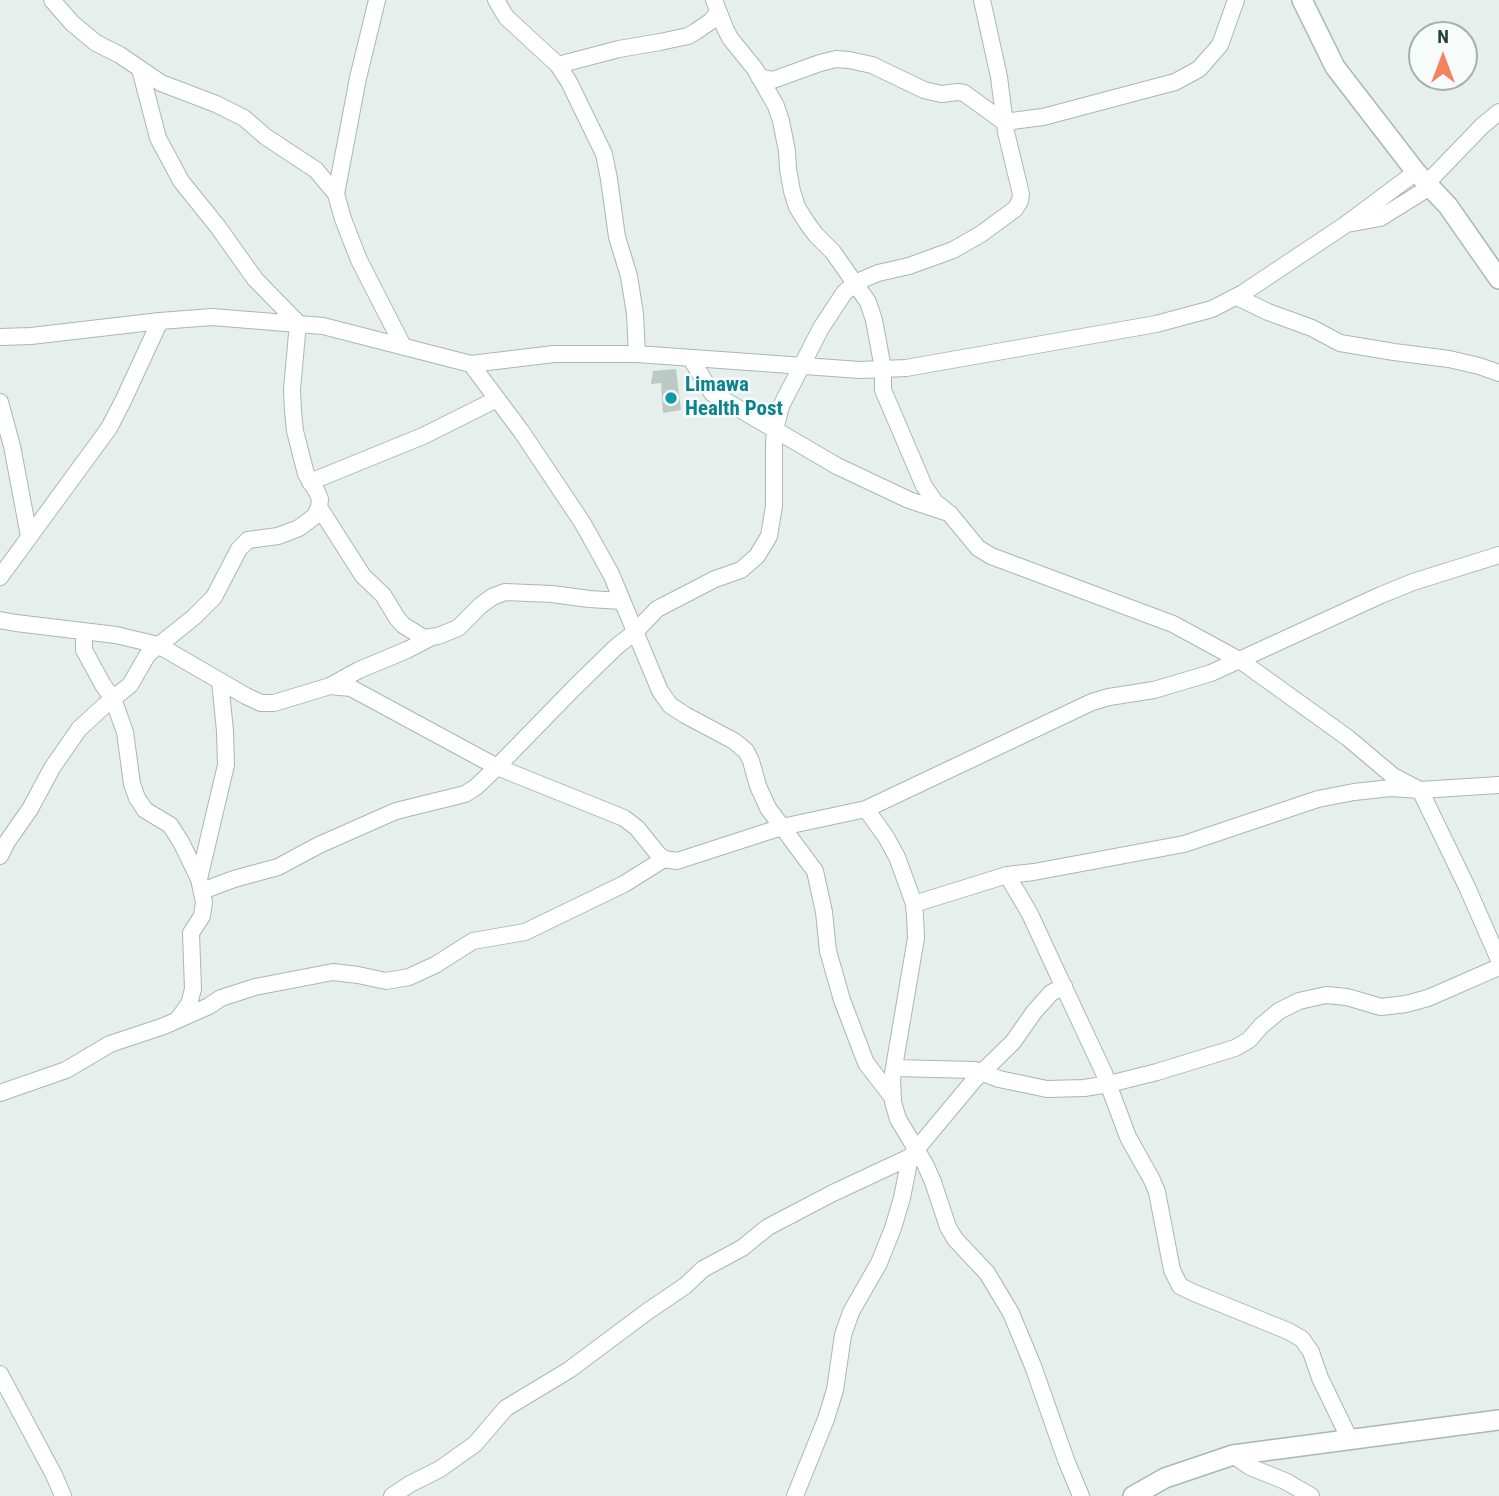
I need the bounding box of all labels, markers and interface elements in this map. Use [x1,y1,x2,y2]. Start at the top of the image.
north arrow [1408,21,1478,91]
text: N [1437,25,1449,48]
place label: Limawa Health Post [685,373,783,423]
marker: Limawa Health Post [663,390,679,406]

